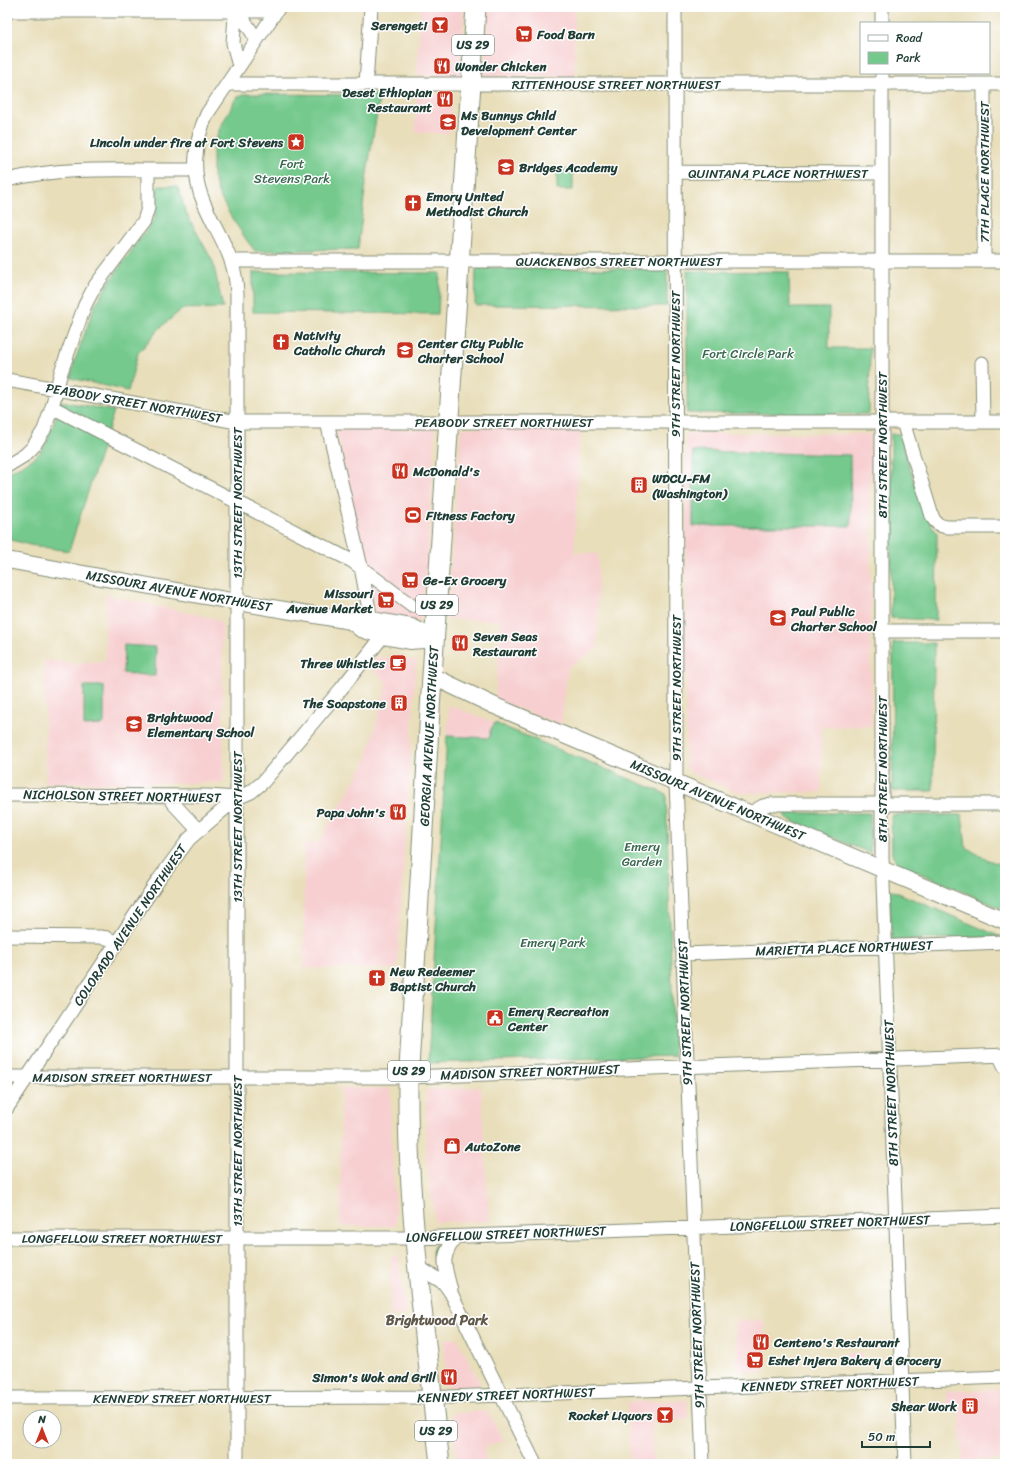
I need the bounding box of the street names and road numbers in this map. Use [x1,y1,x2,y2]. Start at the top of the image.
road number: US 29 [452,35,494,55]
street label: RITTENHOUSE STREET NORTHWEST [512,73,721,96]
street label: 7TH PLACE NORTHWEST [973,100,996,243]
street label: QUINTANA PLACE NORTHWEST [688,162,869,185]
street label: QUACKENBOS STREET NORTHWEST [516,250,723,273]
street label: 9TH STREET NORTHWEST [664,290,687,437]
street label: 8TH STREET NORTHWEST [871,371,894,518]
street label: PEABODY STREET NORTHWEST [44,376,225,430]
street label: PEABODY STREET NORTHWEST [415,411,595,434]
street label: 13TH STREET NORTHWEST [226,427,249,579]
street label: MISSOURI AVENUE NORTHWEST [84,563,274,619]
road number: US 29 [416,595,458,615]
street label: 9TH STREET NORTHWEST [665,614,688,761]
street label: GEORGIA AVENUE NORTHWEST [413,644,445,827]
street label: 8TH STREET NORTHWEST [871,695,894,842]
street label: 13TH STREET NORTHWEST [226,751,249,903]
street label: MISSOURI AVENUE NORTHWEST [627,753,810,848]
street label: NICHOLSON STREET NORTHWEST [23,783,222,809]
street label: COLORADO AVENUE NORTHWEST [67,839,193,1011]
street label: MARIETTA PLACE NORTHWEST [755,933,934,963]
street label: 9TH STREET NORTHWEST [671,938,699,1086]
street label: 8TH STREET NORTHWEST [877,1019,905,1167]
street label: MADISON STREET NORTHWEST [440,1057,622,1087]
road number: US 29 [388,1061,430,1081]
street label: MADISON STREET NORTHWEST [32,1066,213,1089]
street label: 13TH STREET NORTHWEST [226,1075,249,1227]
street label: LONGFELLOW STREET NORTHWEST [729,1208,932,1238]
street label: LONGFELLOW STREET NORTHWEST [405,1219,608,1249]
street label: LONGFELLOW STREET NORTHWEST [22,1227,224,1250]
street label: 9TH STREET NORTHWEST [683,1261,711,1409]
street label: KENNEDY STREET NORTHWEST [741,1369,920,1399]
street label: KENNEDY STREET NORTHWEST [417,1380,596,1410]
street label: KENNEDY STREET NORTHWEST [93,1387,272,1410]
road number: US 29 [415,1421,457,1441]

